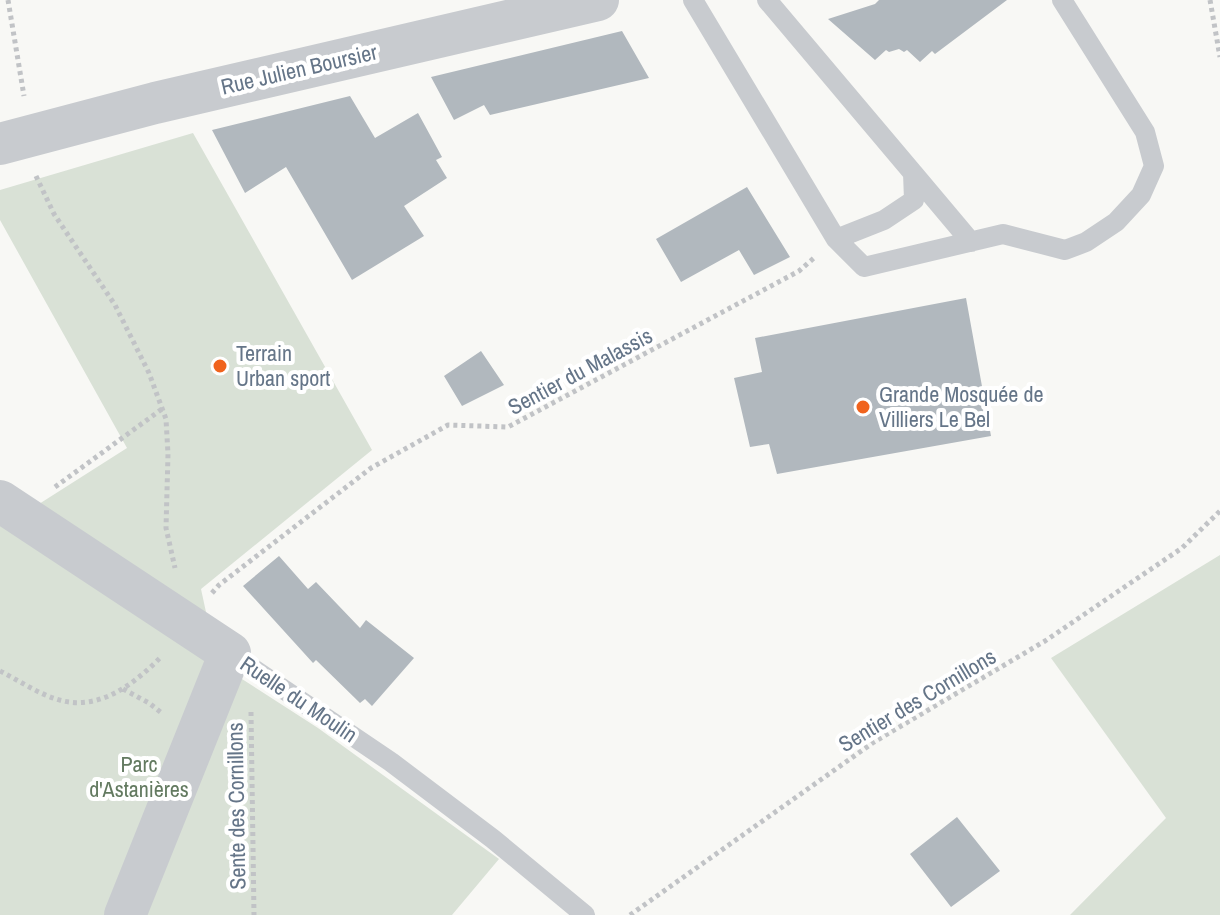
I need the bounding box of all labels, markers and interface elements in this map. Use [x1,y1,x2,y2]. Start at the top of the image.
street label: Rue Julien Boursier [218,36,380,102]
street label: Sentier du Malassis [503,320,657,422]
place label: Terrain Urban sport [236,338,330,393]
marker: Terrain Urban sport [211,357,229,375]
place label: Grande Mosquée de Villiers Le Bel [879,379,1043,434]
marker: Grande Mosquée de Villiers Le Bel [854,398,872,416]
street label: Sentier des Cornillons [833,641,1001,759]
street label: Ruelle du Moulin [234,649,364,749]
street label: Sente des Cornillons [220,722,252,890]
park label: Parc d'Astanières [89,749,189,804]

